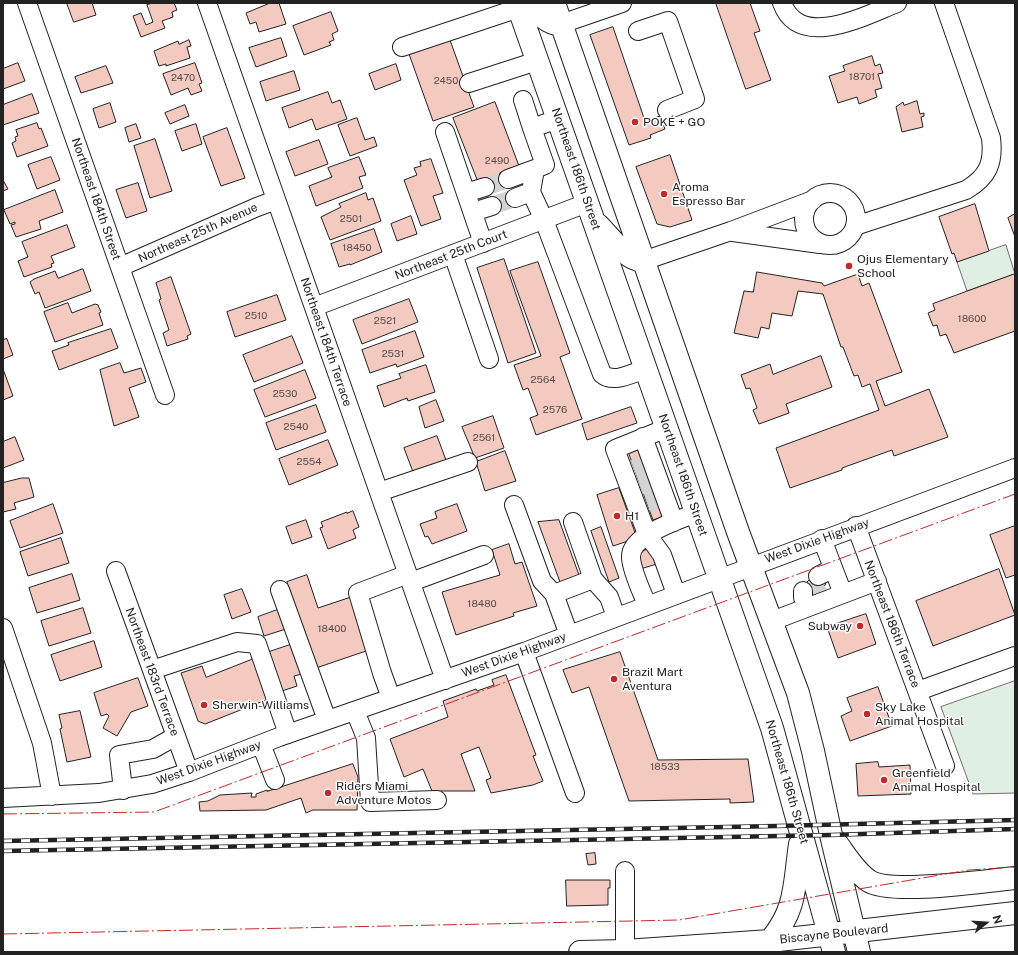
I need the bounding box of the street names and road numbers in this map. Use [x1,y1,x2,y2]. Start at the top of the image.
street label: Northeast 186th Street [548,106,604,232]
street label: Northeast 184th Street [68,136,124,262]
street label: Northeast 25th Avenue [136,200,260,266]
street label: Northeast 25th Court [393,227,509,283]
street label: Northeast 184th Terrace [297,276,355,408]
street label: Northeast 186th Street [655,412,711,538]
street label: West Dixie Highway [763,515,871,567]
street label: Northeast 186th Terrace [861,558,923,690]
street label: Northeast 183rd Terrace [122,606,182,738]
street label: West Dixie Highway [460,629,568,681]
street label: Northeast 186th Street [762,718,812,846]
street label: West Dixie Highway [155,737,263,789]
street label: Biscayne Boulevard [779,921,889,947]

